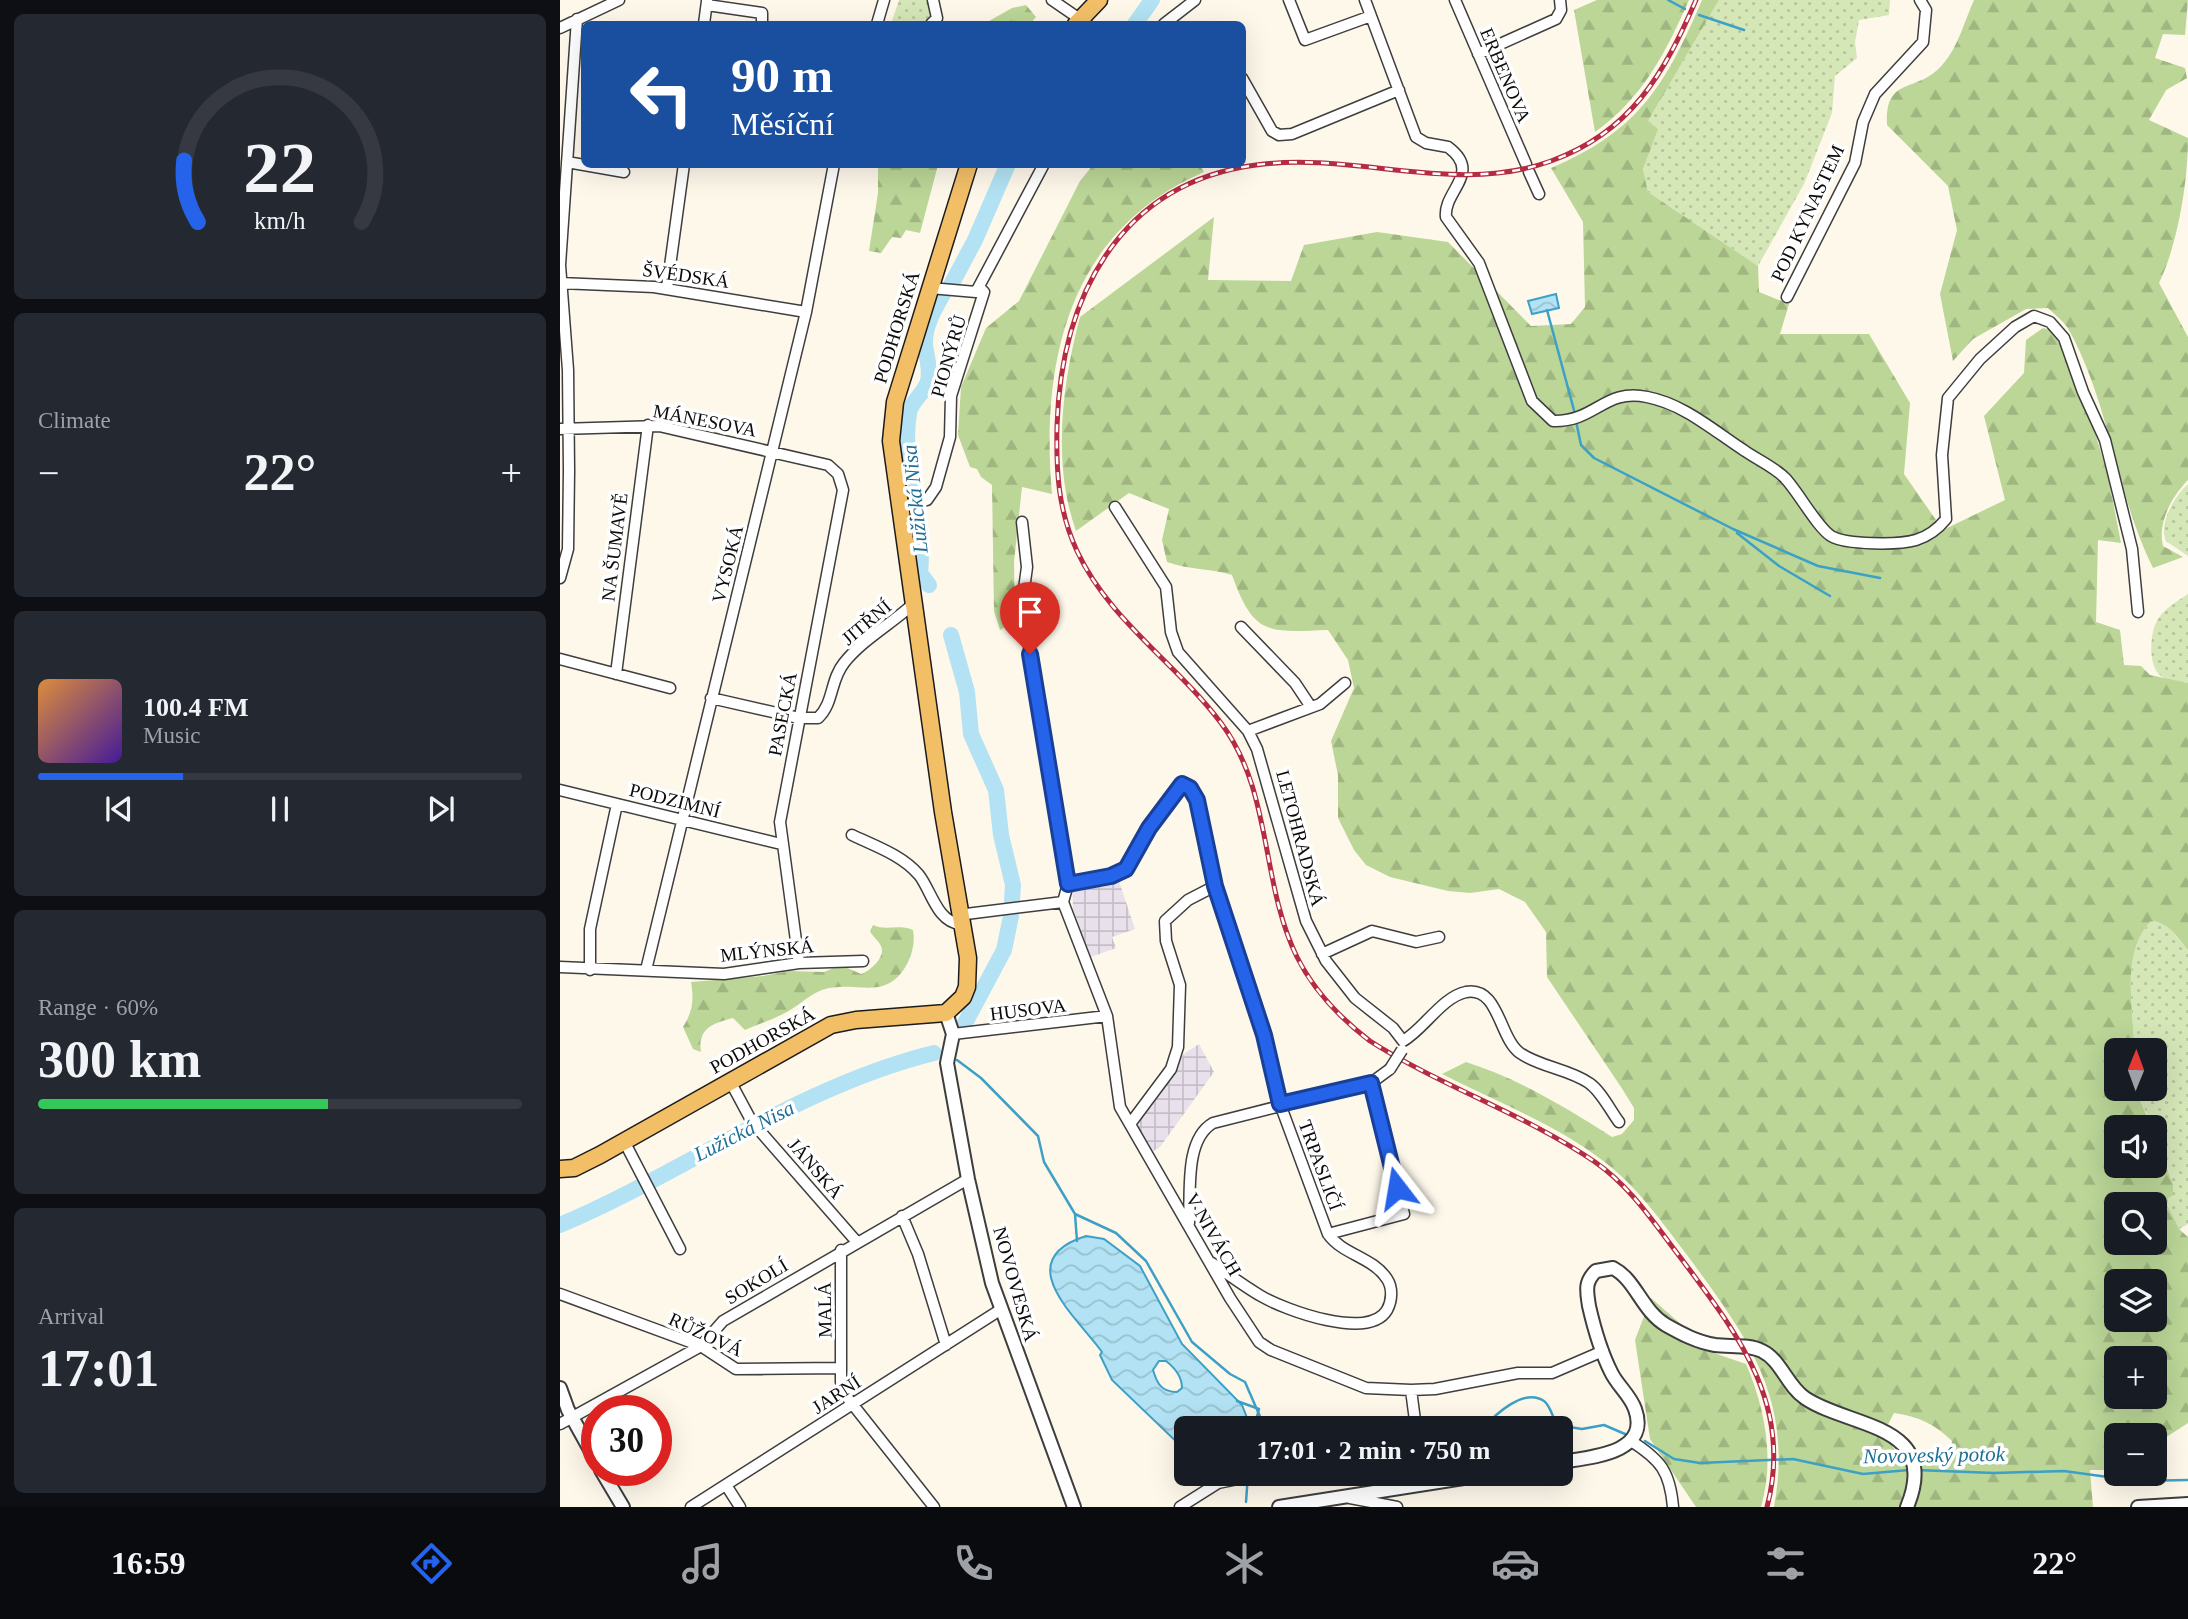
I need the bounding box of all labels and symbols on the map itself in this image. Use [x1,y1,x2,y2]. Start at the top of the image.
street label: ERBENOVA [1476,25,1535,126]
street label: POD KYNASTEM [1767,141,1848,285]
street label: ŠVÉDSKÁ [641,259,731,292]
street label: PODHORSKÁ [869,268,924,386]
street label: PIONÝRŮ [927,312,970,400]
street label: MÁNESOVA [651,400,759,441]
water label: Lužická Nisa [897,443,933,555]
street label: NA ŠUMAVĚ [597,492,632,602]
street label: VYSOKÁ [708,523,747,605]
pin [1000,582,1060,654]
street label: JITŘNÍ [837,596,895,649]
street label: PASECKÁ [764,670,801,758]
street label: LETOHRADSKÁ [1272,768,1329,909]
street label: PODZIMNÍ [627,779,722,822]
street label: MLÝNSKÁ [719,935,815,966]
street label: HUSOVA [989,994,1068,1025]
street label: PODHORSKÁ [706,1003,818,1078]
north arrow [2104,1038,2166,1101]
water label: Lužická Nisa [689,1096,798,1167]
street label: TRPASLIČÍ [1295,1117,1347,1213]
street label: JÁNSKÁ [784,1134,848,1203]
position arrow [1360,1151,1434,1225]
street label: V NIVÁCH [1181,1189,1246,1280]
street label: NOVOVESKÁ [989,1224,1042,1344]
street label: SOKOLÍ [721,1254,792,1308]
street label: MALÁ [814,1282,835,1338]
street label: RŮŽOVÁ [665,1308,746,1361]
street label: JARNÍ [808,1371,865,1418]
speed limit sign: 30 [581,1395,672,1486]
water label: Novoveský potok [1862,1442,2006,1468]

